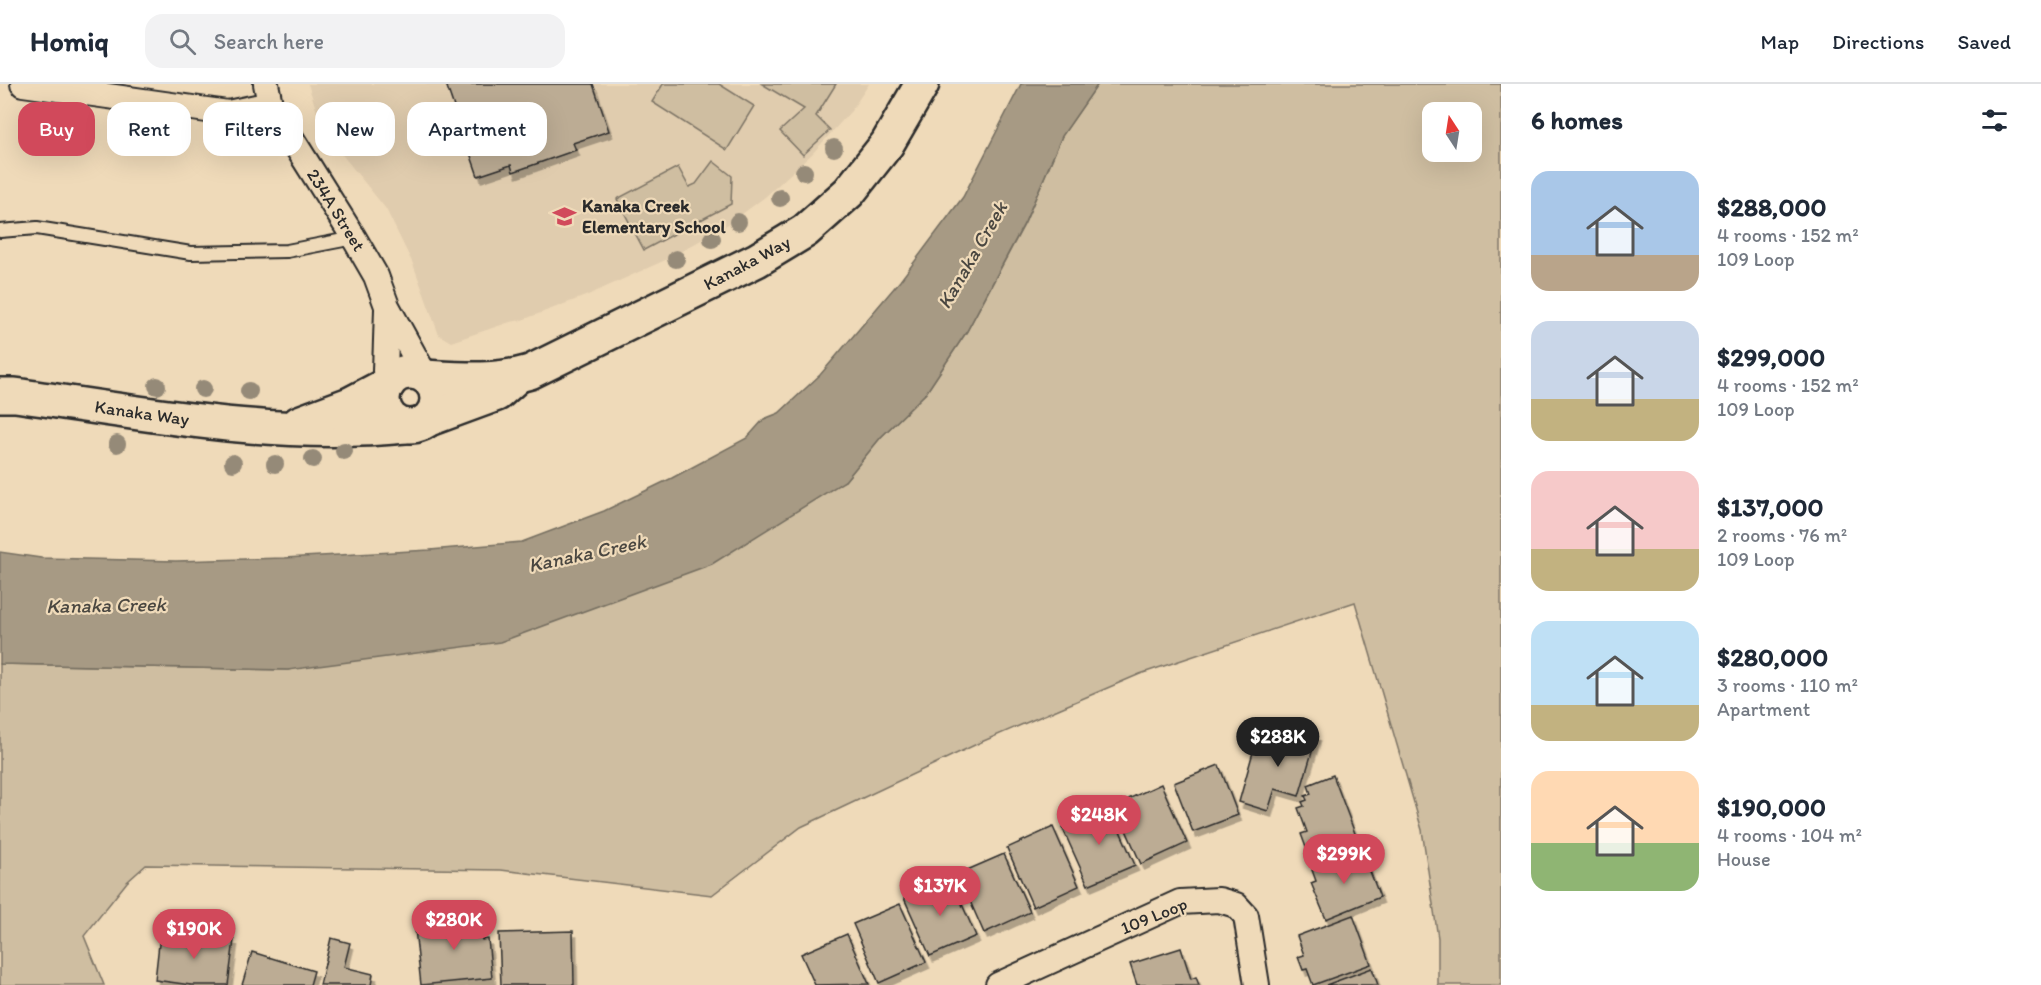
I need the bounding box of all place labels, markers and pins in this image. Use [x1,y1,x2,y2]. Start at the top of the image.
place label: Kanaka Creek Elementary School [582,195,726,238]
school or university icon: Kanaka Creek Elementary School [551,203,577,229]
pin: $288K [1236,717,1320,768]
pin: $248K [1057,795,1141,846]
pin: $299K [1302,834,1386,885]
pin: $137K [898,866,982,917]
pin: $280K [412,900,496,951]
pin: $190K [152,909,236,960]

